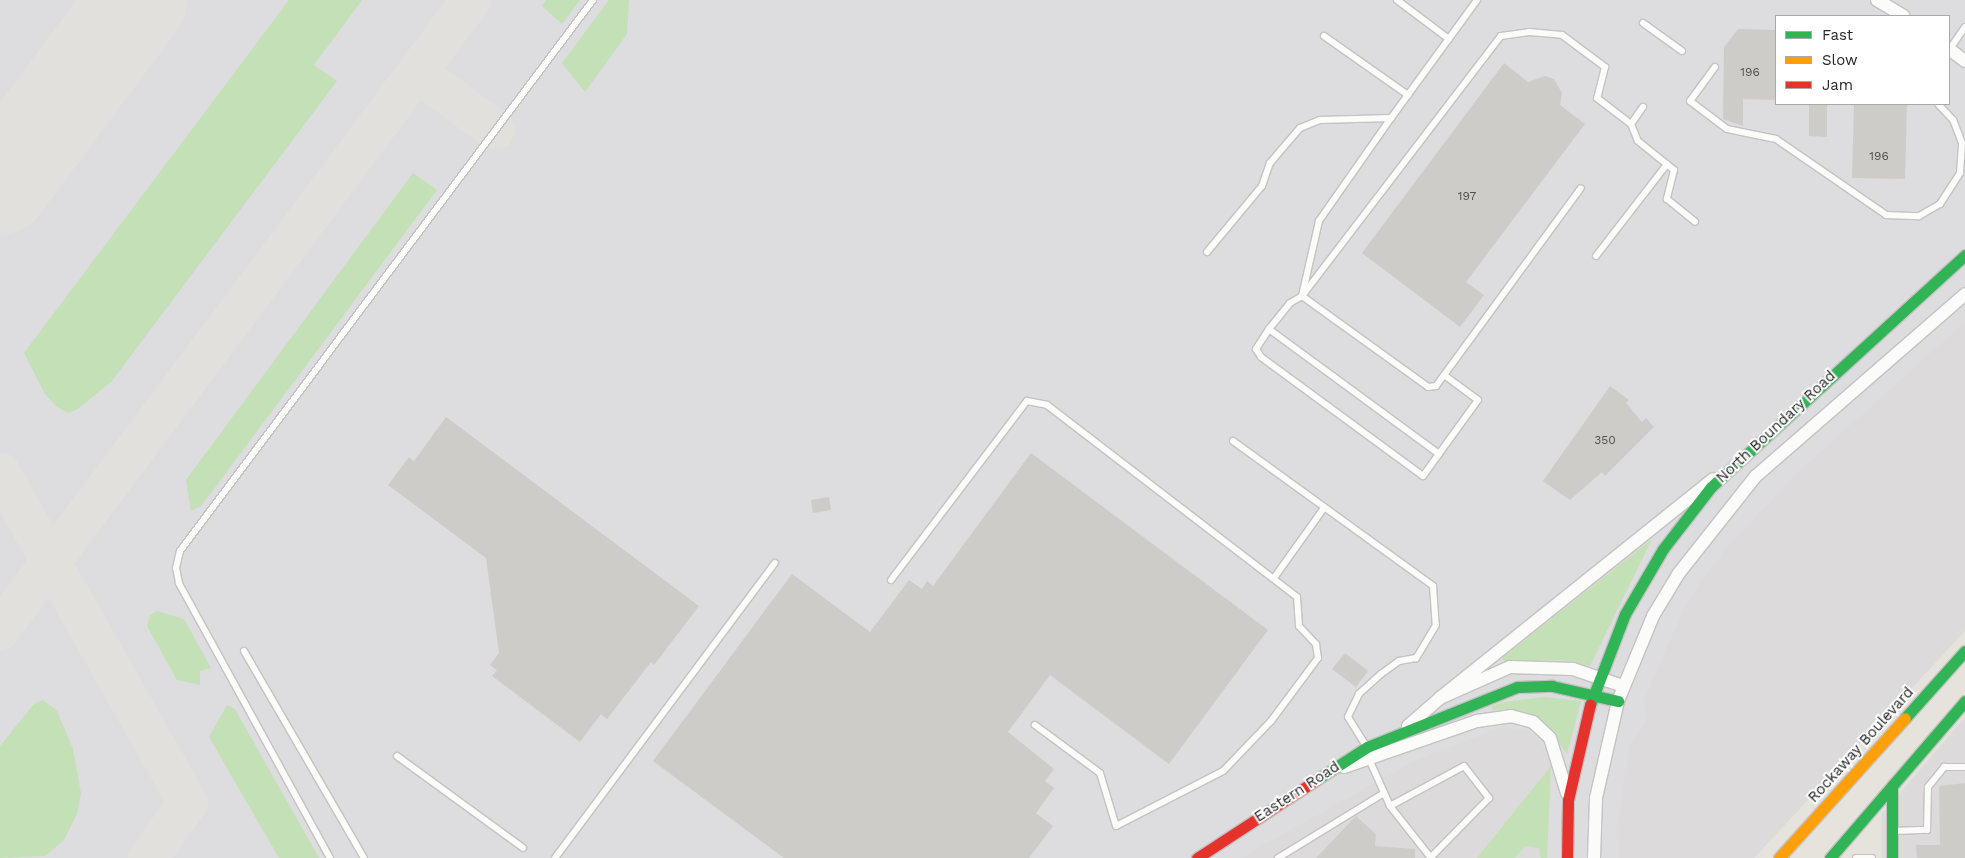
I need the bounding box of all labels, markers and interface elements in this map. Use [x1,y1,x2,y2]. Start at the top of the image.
legend [1775,15,1950,105]
text: Fast [1822,26,1853,44]
text: Slow [1822,51,1858,69]
house number: 196 [1740,66,1760,80]
text: Jam [1822,76,1853,94]
house number: 196 [1869,150,1889,164]
house number: 197 [1458,190,1476,204]
street label: North Boundary Road [1712,367,1840,487]
house number: 350 [1594,434,1616,448]
street label: Rockaway Boulevard [1804,683,1918,807]
street label: Eastern Road [1251,758,1343,826]

